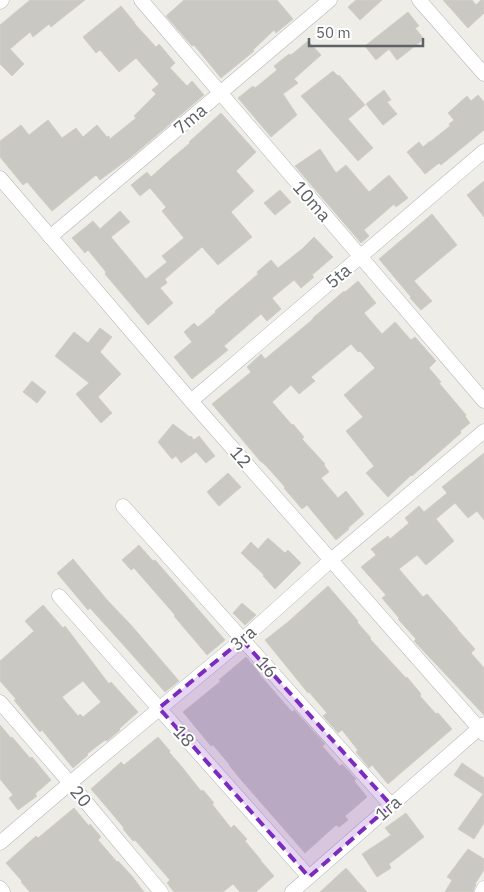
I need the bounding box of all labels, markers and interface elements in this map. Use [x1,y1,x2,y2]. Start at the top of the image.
scale bar [309,15,423,47]
text: 50 m [316,23,351,42]
street label: 7ma [169,98,212,139]
street label: 10ma [288,176,336,227]
street label: 5ta [320,258,356,293]
street label: 12 [225,441,257,473]
street label: 3ra [225,620,261,656]
street label: 16 [251,651,283,683]
street label: 18 [168,720,200,752]
street label: 20 [65,780,97,812]
street label: 1ra [370,790,406,826]

